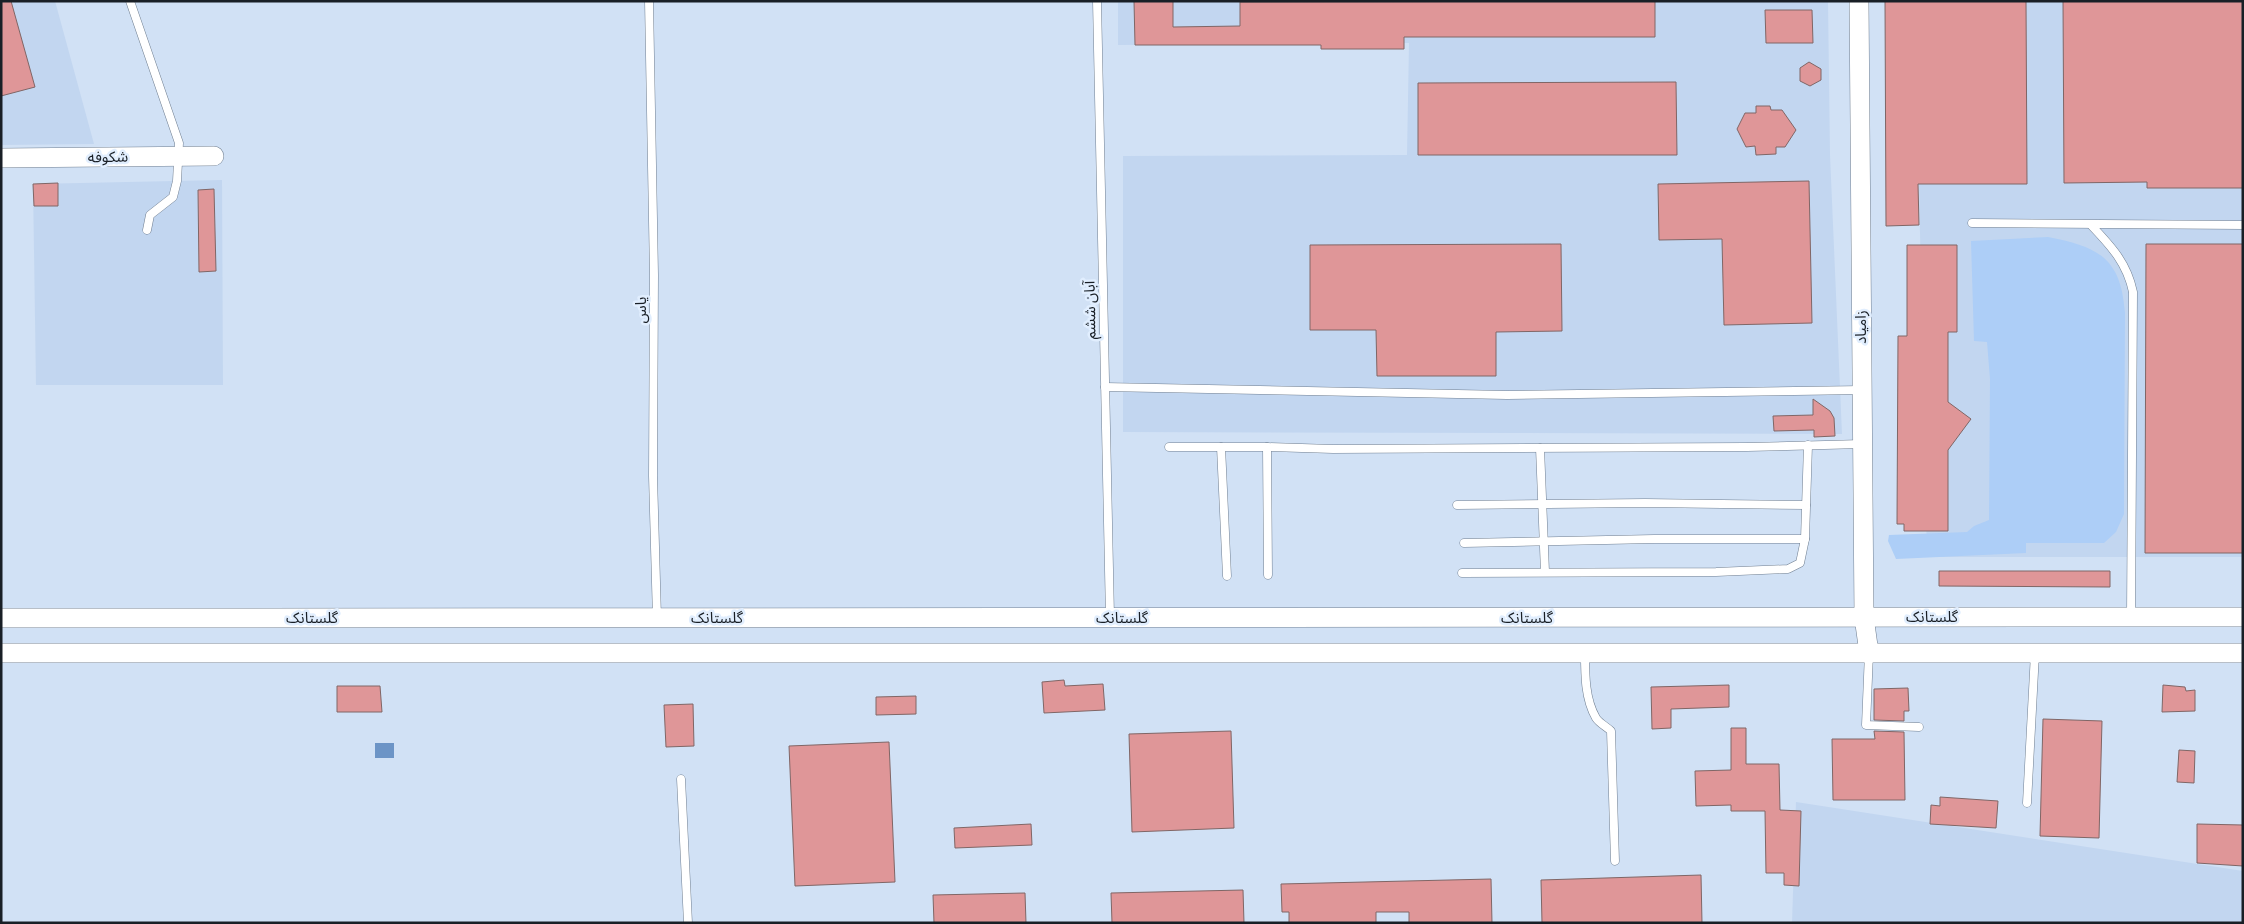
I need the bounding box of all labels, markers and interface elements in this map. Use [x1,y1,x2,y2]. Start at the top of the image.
street label: شکوفه [88,148,129,166]
street label: آبان ششم [1080,280,1102,339]
street label: یاس [632,297,650,324]
street label: زامیاد [1852,310,1870,344]
street label: گلستانک [1906,608,1959,626]
street label: گلستانک [286,609,339,627]
street label: گلستانک [691,609,744,627]
street label: گلستانک [1096,609,1149,627]
street label: گلستانک [1501,609,1554,627]

